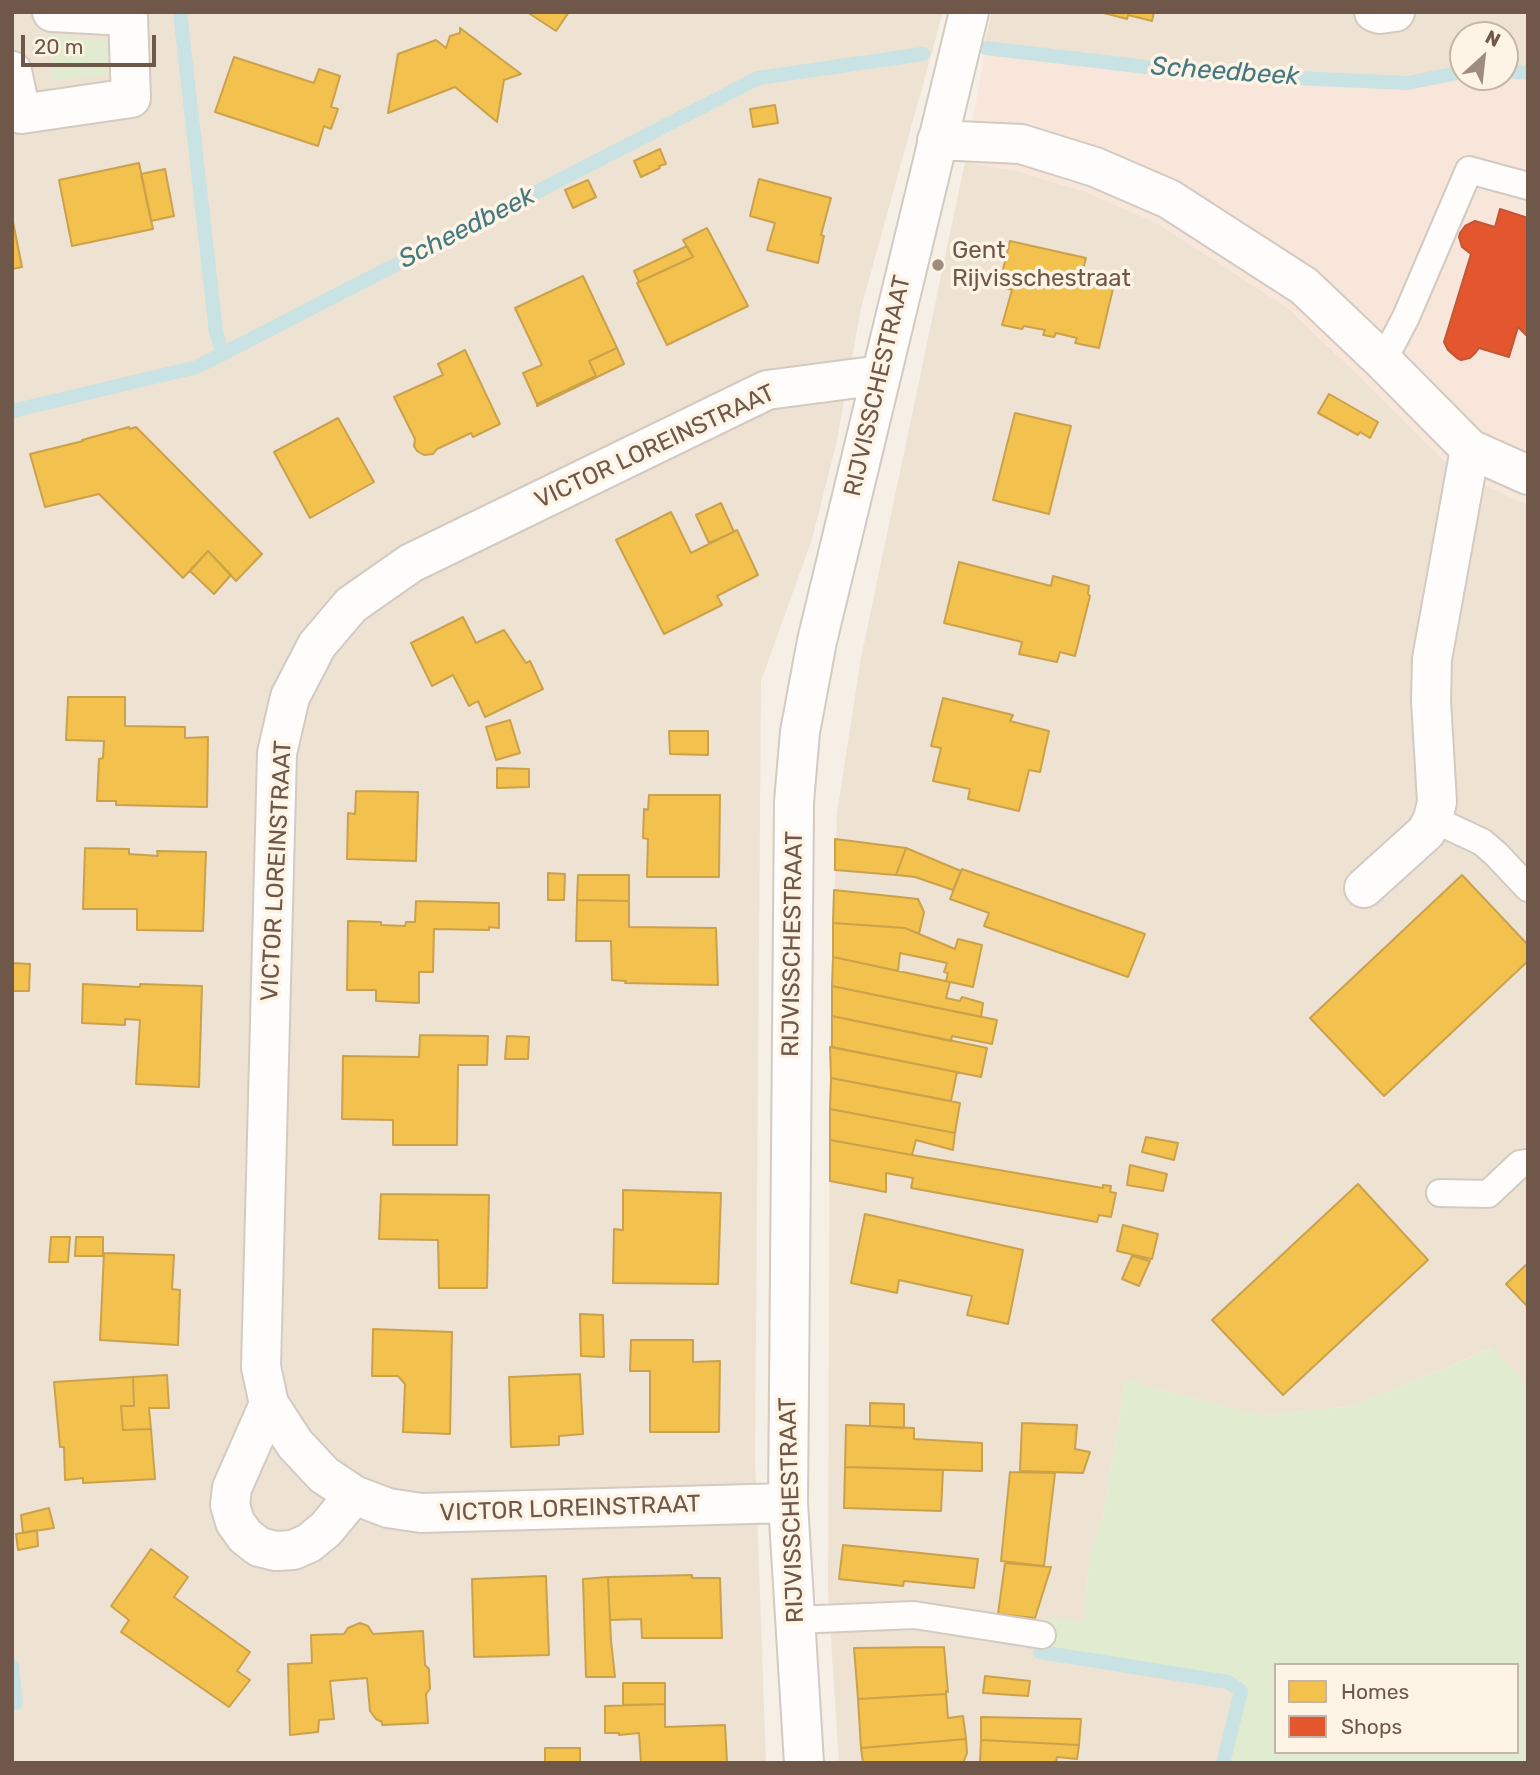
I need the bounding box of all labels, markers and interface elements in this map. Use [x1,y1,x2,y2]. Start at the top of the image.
scale bar [24,21,159,65]
north arrow [1449,21,1519,91]
text: N [1482,25,1504,52]
text: 20 m [34,34,83,59]
water label: Scheedbeek [1150,51,1300,93]
water label: Scheedbeek [394,180,540,276]
place label: Gent Rijvisschestraat [952,237,1131,293]
marker: Gent Rijvisschestraat [930,257,946,273]
street label: RIJVISSCHESTRAAT [839,273,917,499]
street label: VICTOR LOREINSTRAAT [531,379,779,515]
street label: VICTOR LOREINSTRAAT [256,740,298,1002]
street label: RIJVISSCHESTRAAT [777,831,809,1057]
street label: RIJVISSCHESTRAAT [774,1397,810,1623]
street label: VICTOR LOREINSTRAAT [439,1490,701,1528]
legend [1274,1663,1519,1754]
text: Homes [1341,1679,1409,1704]
text: Shops [1341,1714,1402,1739]

